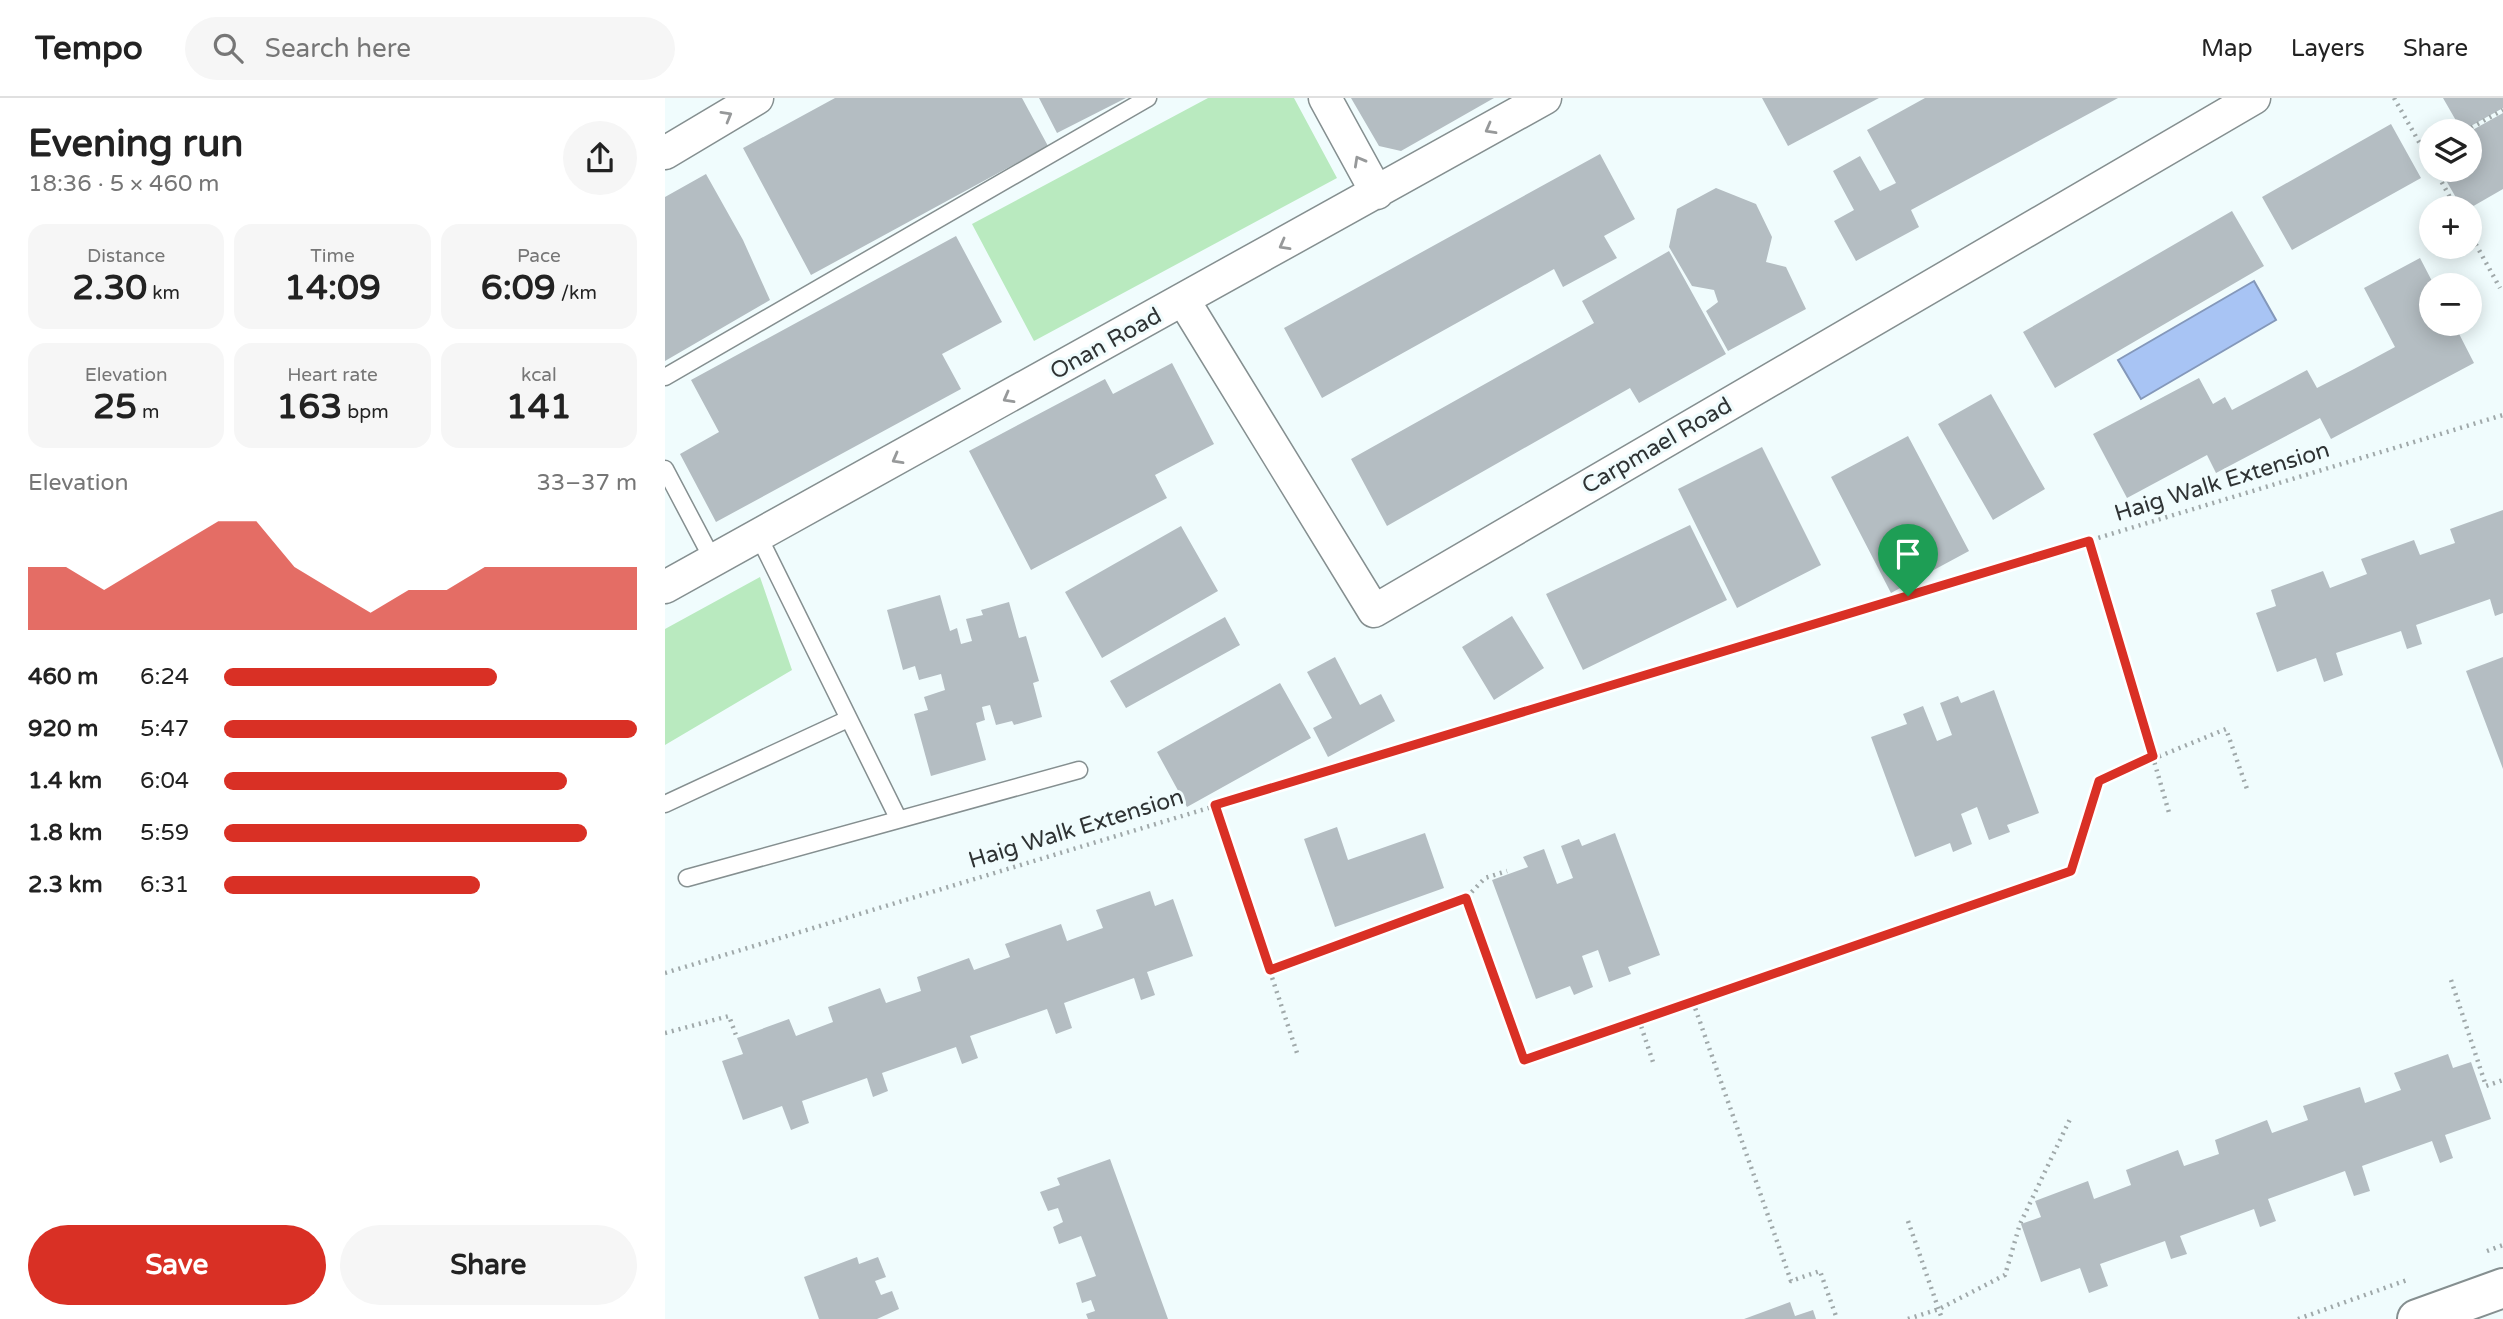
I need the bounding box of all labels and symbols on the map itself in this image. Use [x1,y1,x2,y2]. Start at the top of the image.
one-way arrow [719,111,732,124]
one-way arrow [1485,121,1498,134]
one-way arrow [1354,155,1368,168]
one-way arrow [1279,237,1291,250]
street label: Onan Road [1045,302,1167,386]
one-way arrow [1002,390,1015,403]
street label: Carpmael Road [1577,392,1737,500]
street label: Haig Walk Extension [2111,436,2333,528]
one-way arrow [892,451,904,464]
pin [1878,524,1938,596]
street label: Haig Walk Extension [965,783,1187,875]

